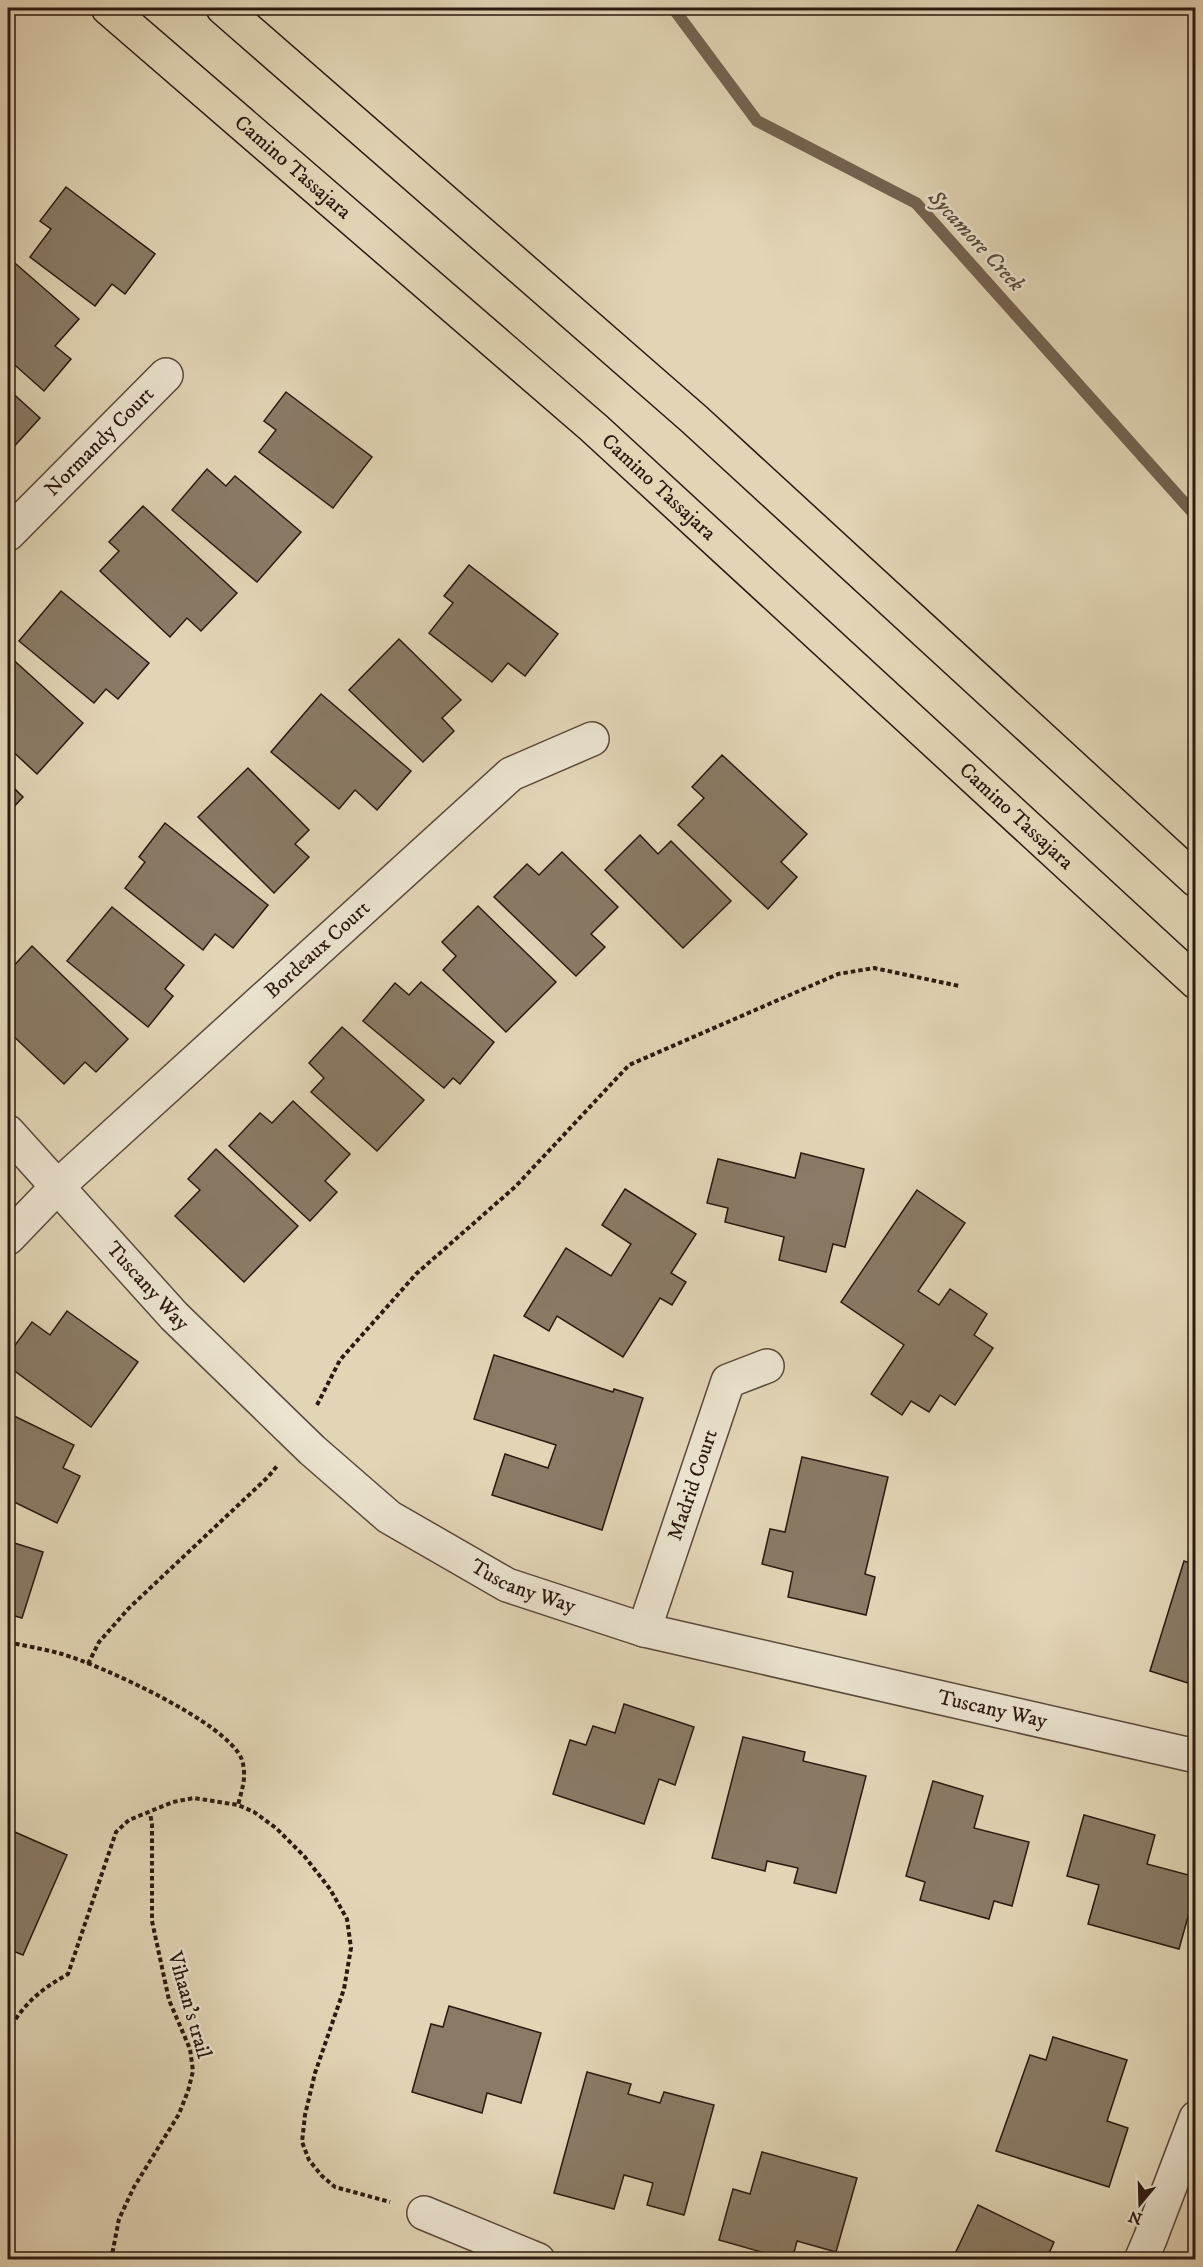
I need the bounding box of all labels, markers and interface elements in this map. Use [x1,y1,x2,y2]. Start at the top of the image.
street label: Camino Tassajara [229,110,357,225]
water label: Sycamore Creek [921,184,1030,298]
street label: Normandy Court [40,381,160,502]
street label: Camino Tassajara [596,428,721,547]
street label: Camino Tassajara [953,757,1079,876]
street label: Bordeaux Court [260,895,376,1004]
street label: Tuscany Way [100,1236,195,1337]
street label: Madrid Court [662,1426,724,1544]
street label: Tuscany Way [466,1554,580,1620]
street label: Tuscany Way [935,1684,1051,1735]
street label: Vihaan’s trail [161,1948,217,2062]
north arrow [1110,2174,1170,2234]
text: N [1126,2206,1145,2229]

